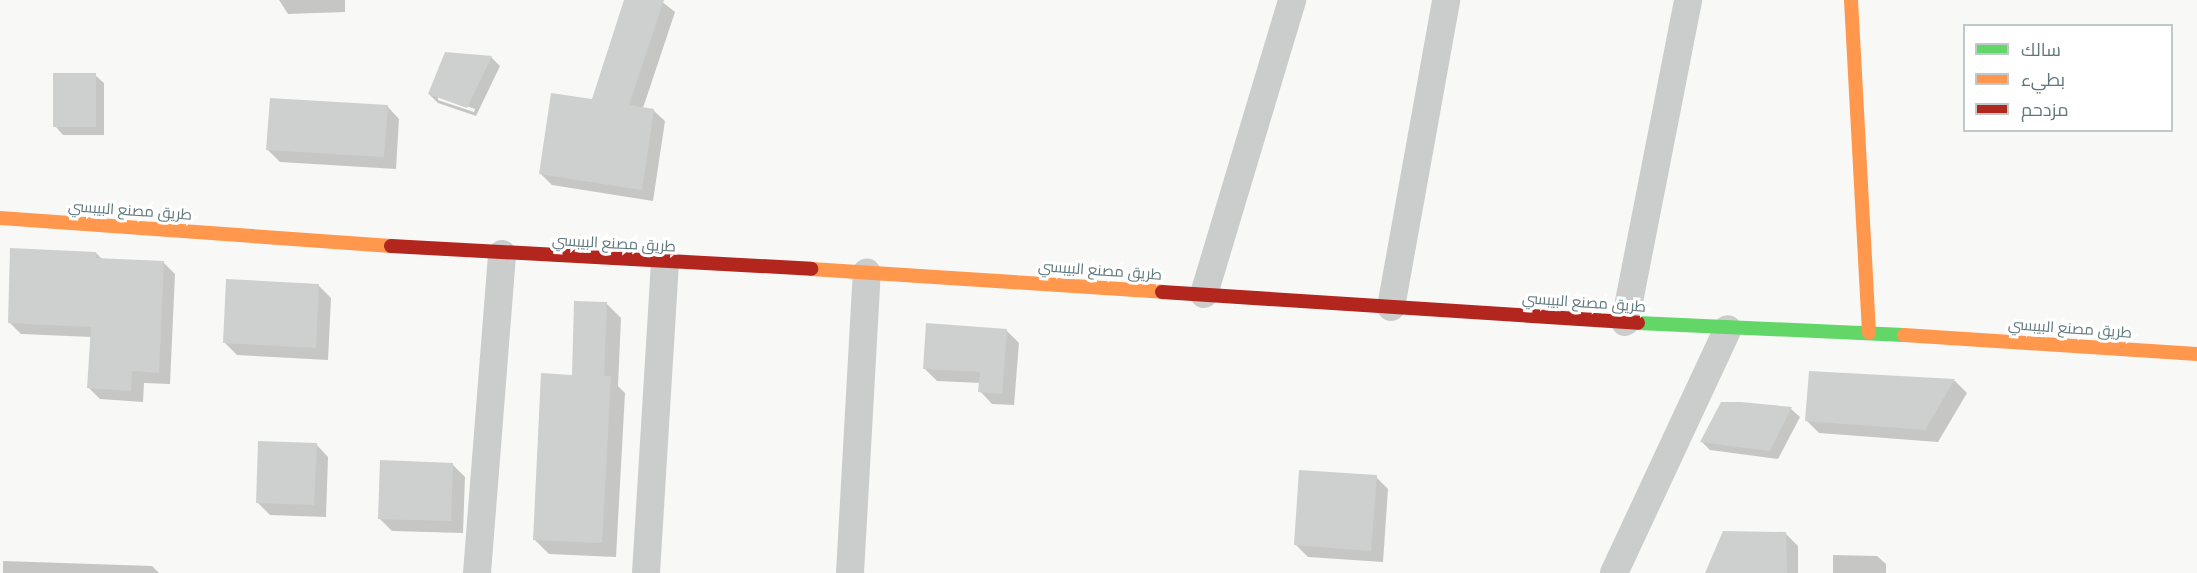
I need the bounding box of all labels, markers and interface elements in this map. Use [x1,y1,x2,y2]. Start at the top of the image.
legend [1963,24,2173,132]
text: سالك [2021,39,2061,60]
text: بطيء [2021,69,2065,90]
text: مزدحم [2021,99,2069,120]
street label: طريق مصنع البيبسي [67,198,193,224]
street label: طريق مصنع البيبسي [552,232,676,256]
street label: طريق مصنع البيبسي [1037,258,1163,284]
street label: طريق مصنع البيبسي [1521,290,1647,316]
street label: طريق مصنع البيبسي [2007,316,2133,342]

